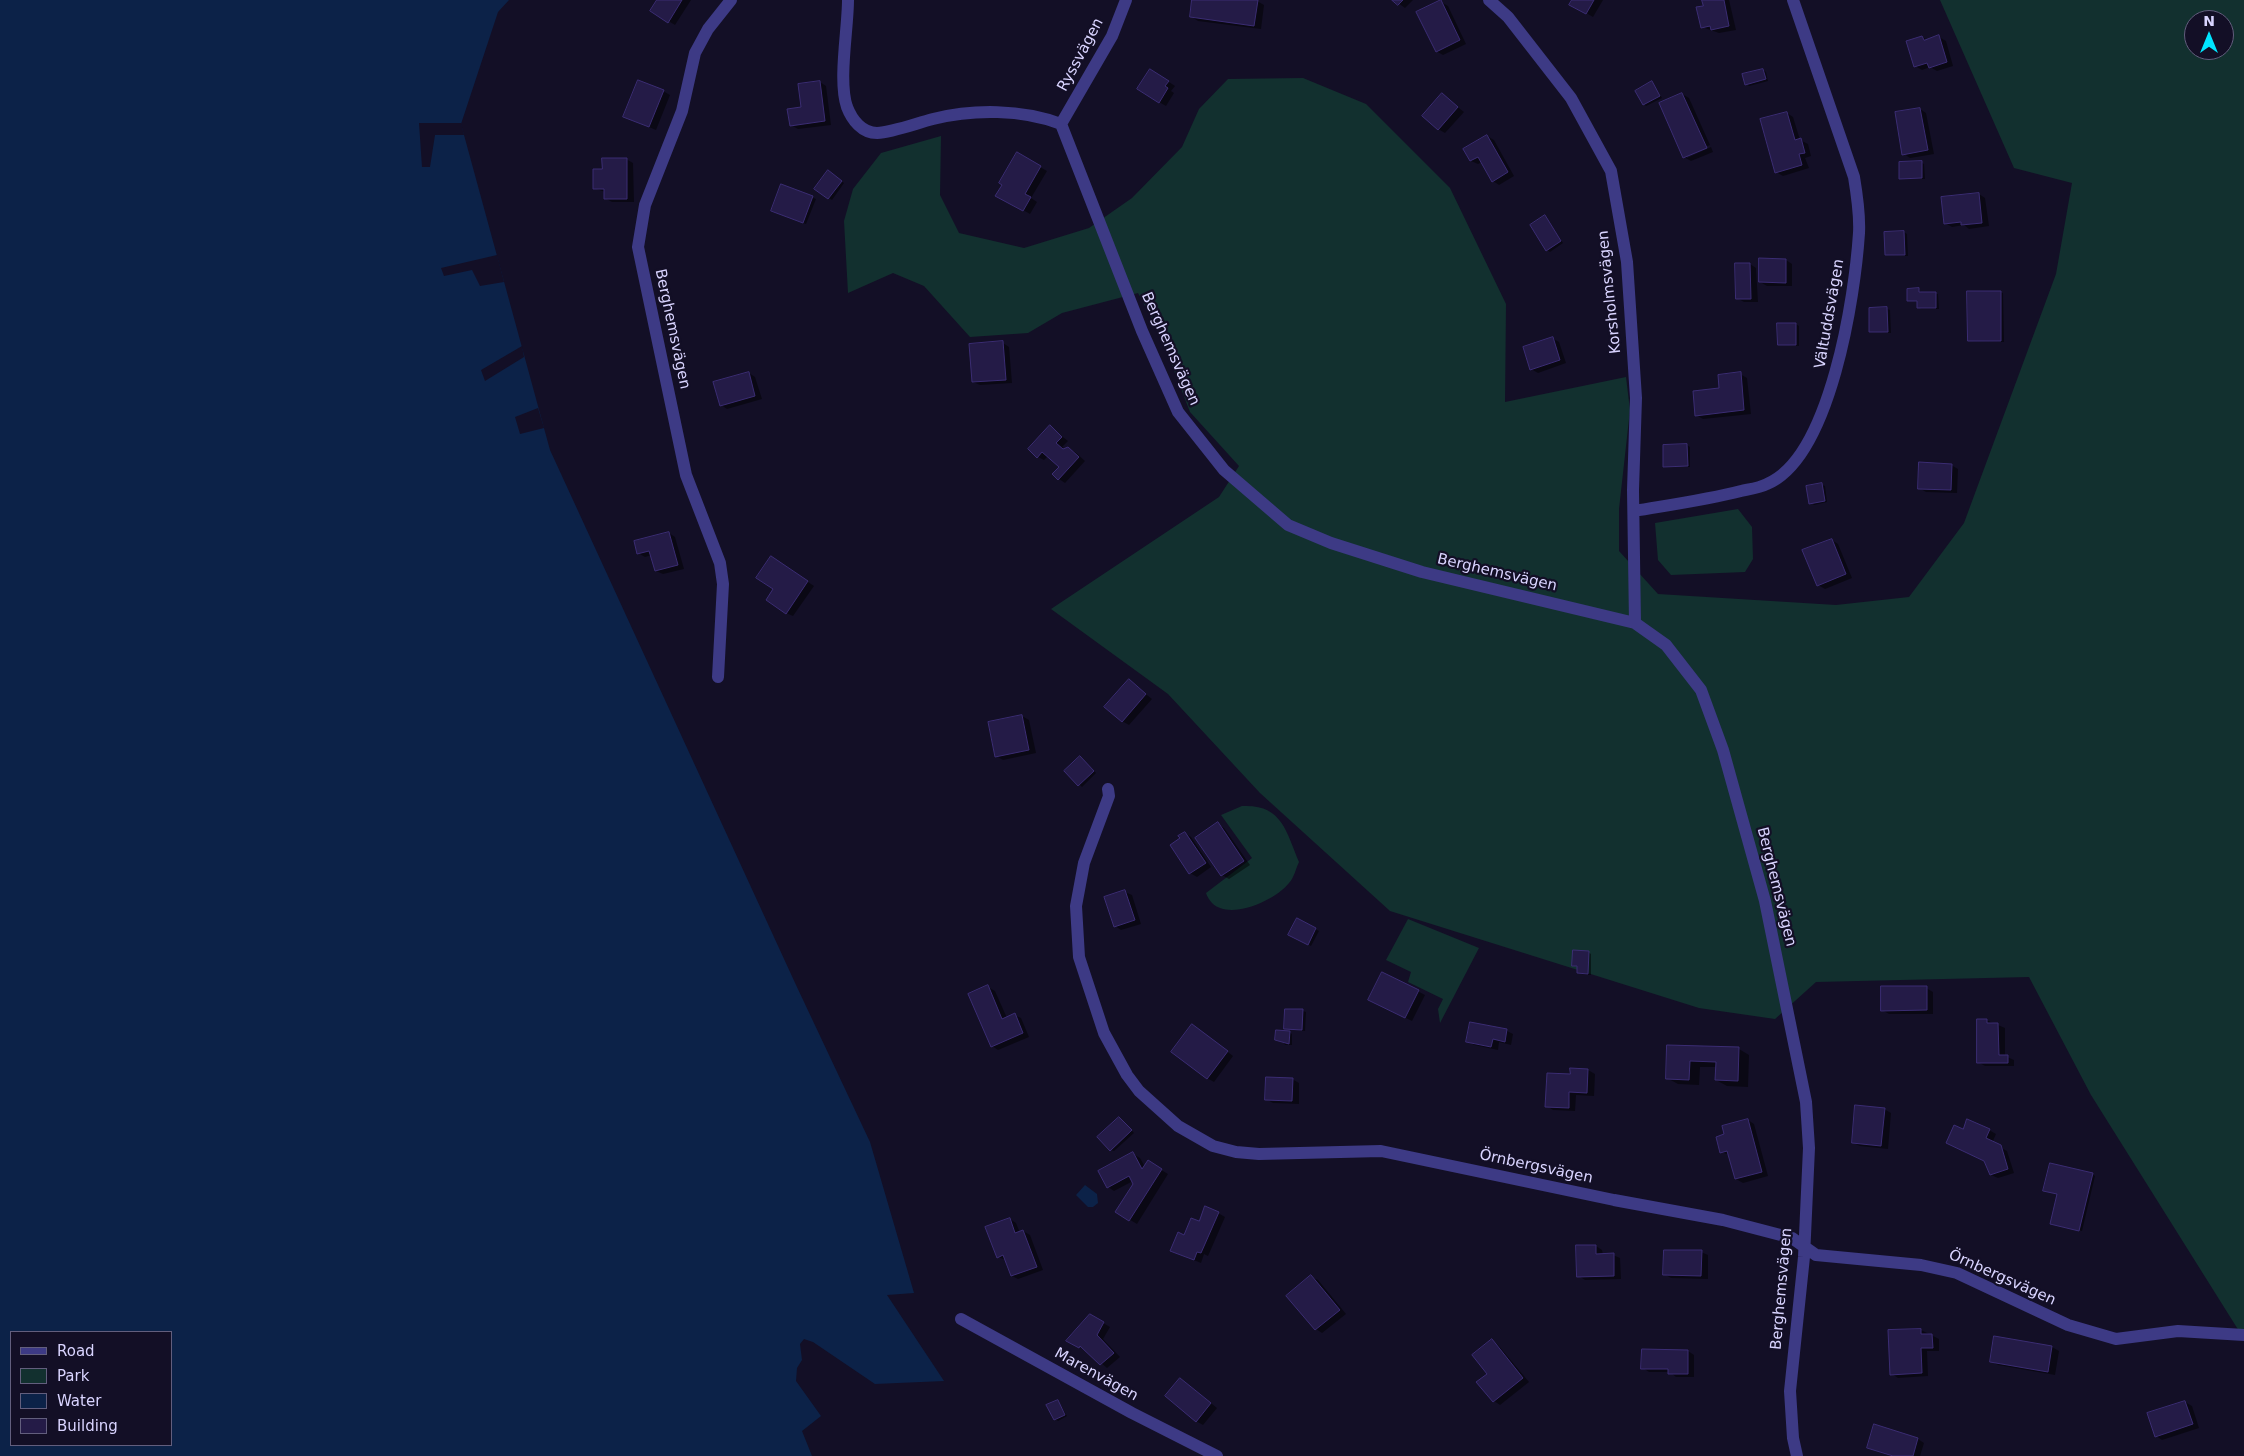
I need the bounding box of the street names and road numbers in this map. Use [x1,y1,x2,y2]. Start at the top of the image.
street label: Ryssvägen [1054,15,1108,95]
street label: Korsholmsvägen [1595,229,1625,355]
street label: Vältuddsvägen [1811,258,1849,370]
street label: Berghemsvägen [650,267,694,391]
street label: Berghemsvägen [1137,289,1203,409]
street label: Berghemsvägen [1435,550,1559,596]
street label: Berghemsvägen [1752,825,1800,949]
street label: Örnbergsvägen [1478,1146,1594,1188]
street label: Berghemsvägen [1768,1227,1796,1351]
street label: Örnbergsvägen [1946,1246,2058,1310]
street label: Marenvägen [1051,1345,1141,1405]

